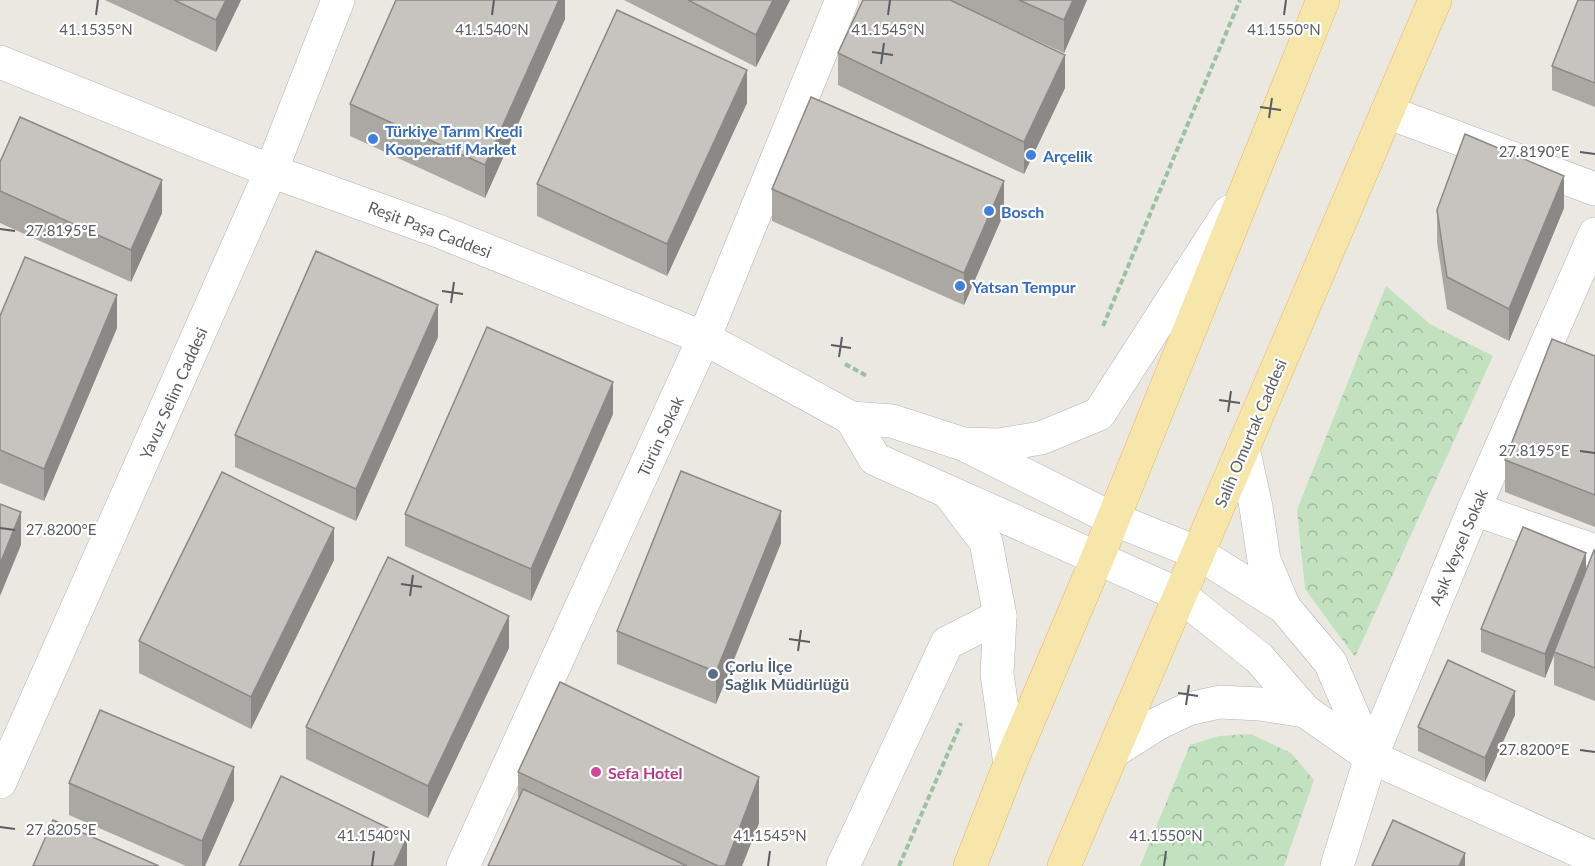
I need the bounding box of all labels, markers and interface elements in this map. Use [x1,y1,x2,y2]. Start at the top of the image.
text: 41.1535°N [59,20,133,38]
text: 41.1540°N [455,20,529,38]
text: 41.1545°N [851,20,925,38]
text: 41.1550°N [1247,20,1321,38]
place label: Türkiye Tarım Kredi Kooperatif Market [385,121,523,158]
marker: Türkiye Tarım Kredi Kooperatif Market [366,132,380,146]
text: 27.8190°E [1499,142,1569,160]
place label: Arçelik [1042,146,1093,165]
marker: Arçelik [1024,148,1038,162]
street label: Reşit Paşa Caddesi [366,197,494,261]
place label: Bosch [1001,202,1044,221]
marker: Bosch [982,204,996,218]
text: 27.8195°E [26,221,96,239]
place label: Yatsan Tempur [971,277,1076,296]
marker: Yatsan Tempur [953,279,967,293]
street label: Yavuz Selim Caddesi [135,324,211,462]
street label: Salih Omurtak Caddesi [1210,356,1290,510]
street label: Türün Sokak [633,392,687,479]
text: 27.8195°E [1499,441,1569,459]
street label: Aşık Veysel Sokak [1425,485,1491,608]
text: 27.8200°E [26,520,96,538]
place label: Çorlu İlçe Sağlık Müdürlüğü [725,656,849,693]
marker: Çorlu İlçe Sağlık Müdürlüğü [706,667,720,681]
text: 27.8200°E [1499,740,1569,758]
place label: Sefa Hotel [608,763,682,782]
marker: Sefa Hotel [589,765,603,779]
text: 27.8205°E [26,820,96,838]
text: 41.1540°N [337,826,411,844]
text: 41.1545°N [733,826,807,844]
text: 41.1550°N [1129,826,1203,844]

